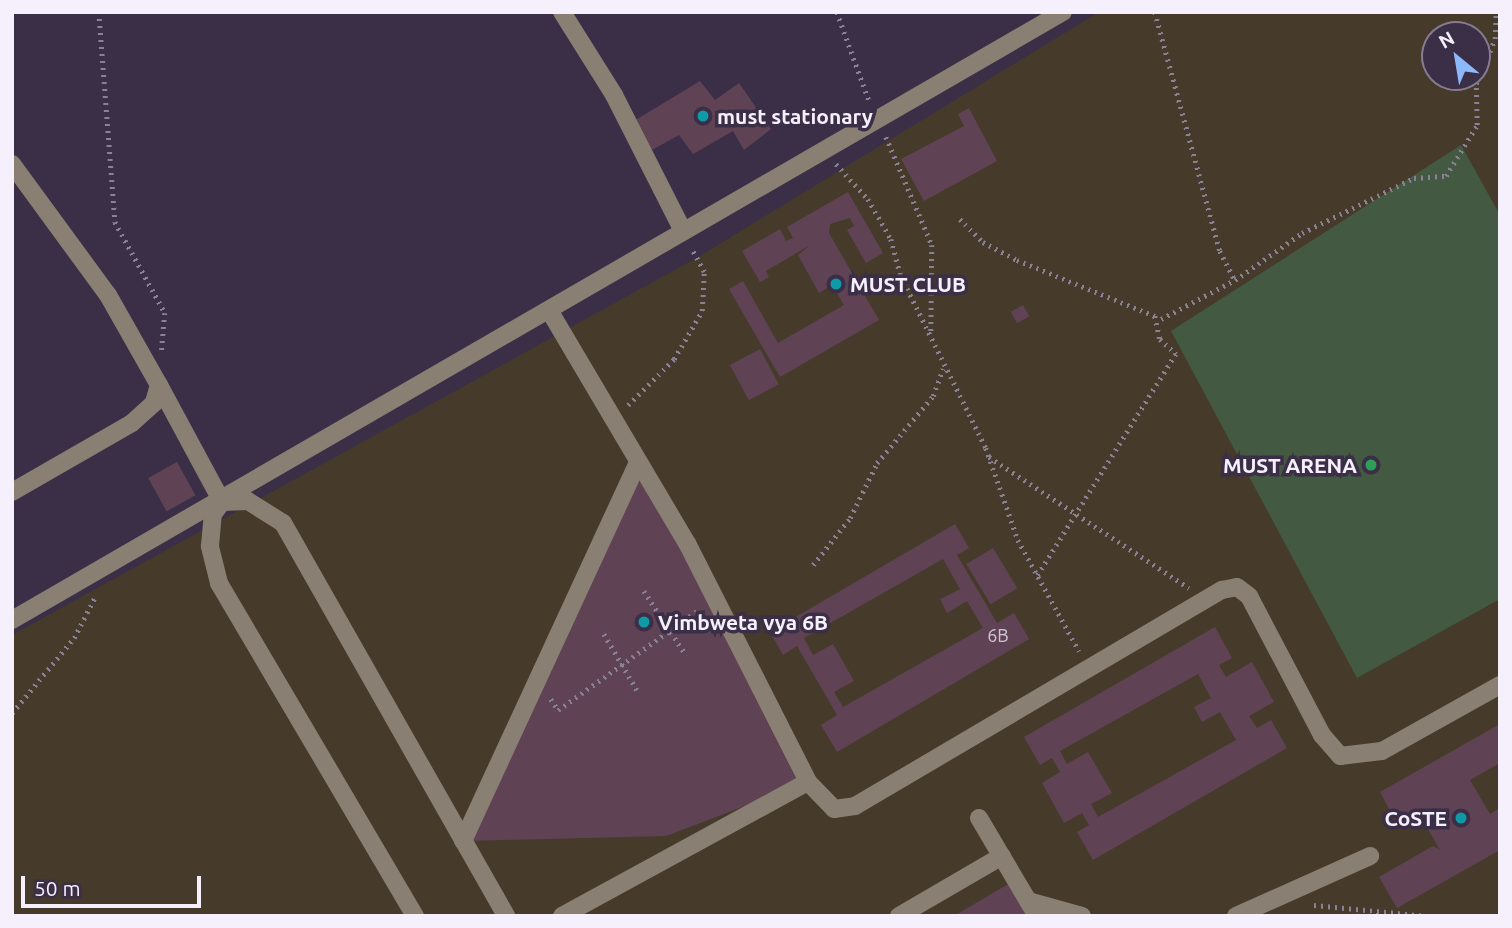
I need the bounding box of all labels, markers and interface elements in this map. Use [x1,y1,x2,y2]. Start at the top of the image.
north arrow [1421,21,1491,91]
text: N [1435,26,1458,53]
place label: must stationary [717,103,873,129]
marker: must stationary [695,108,711,124]
place label: MUST CLUB [850,271,966,297]
marker: MUST CLUB [828,276,844,292]
place label: MUST ARENA [1223,452,1357,478]
marker: MUST ARENA [1363,457,1379,473]
place label: Vimbweta vya 6B [658,609,828,635]
marker: Vimbweta vya 6B [636,614,652,630]
house number: 6B [987,624,1009,646]
place label: CoSTE [1384,805,1447,831]
marker: CoSTE [1453,810,1469,826]
scale bar [24,862,205,906]
text: 50 m [34,876,81,900]

